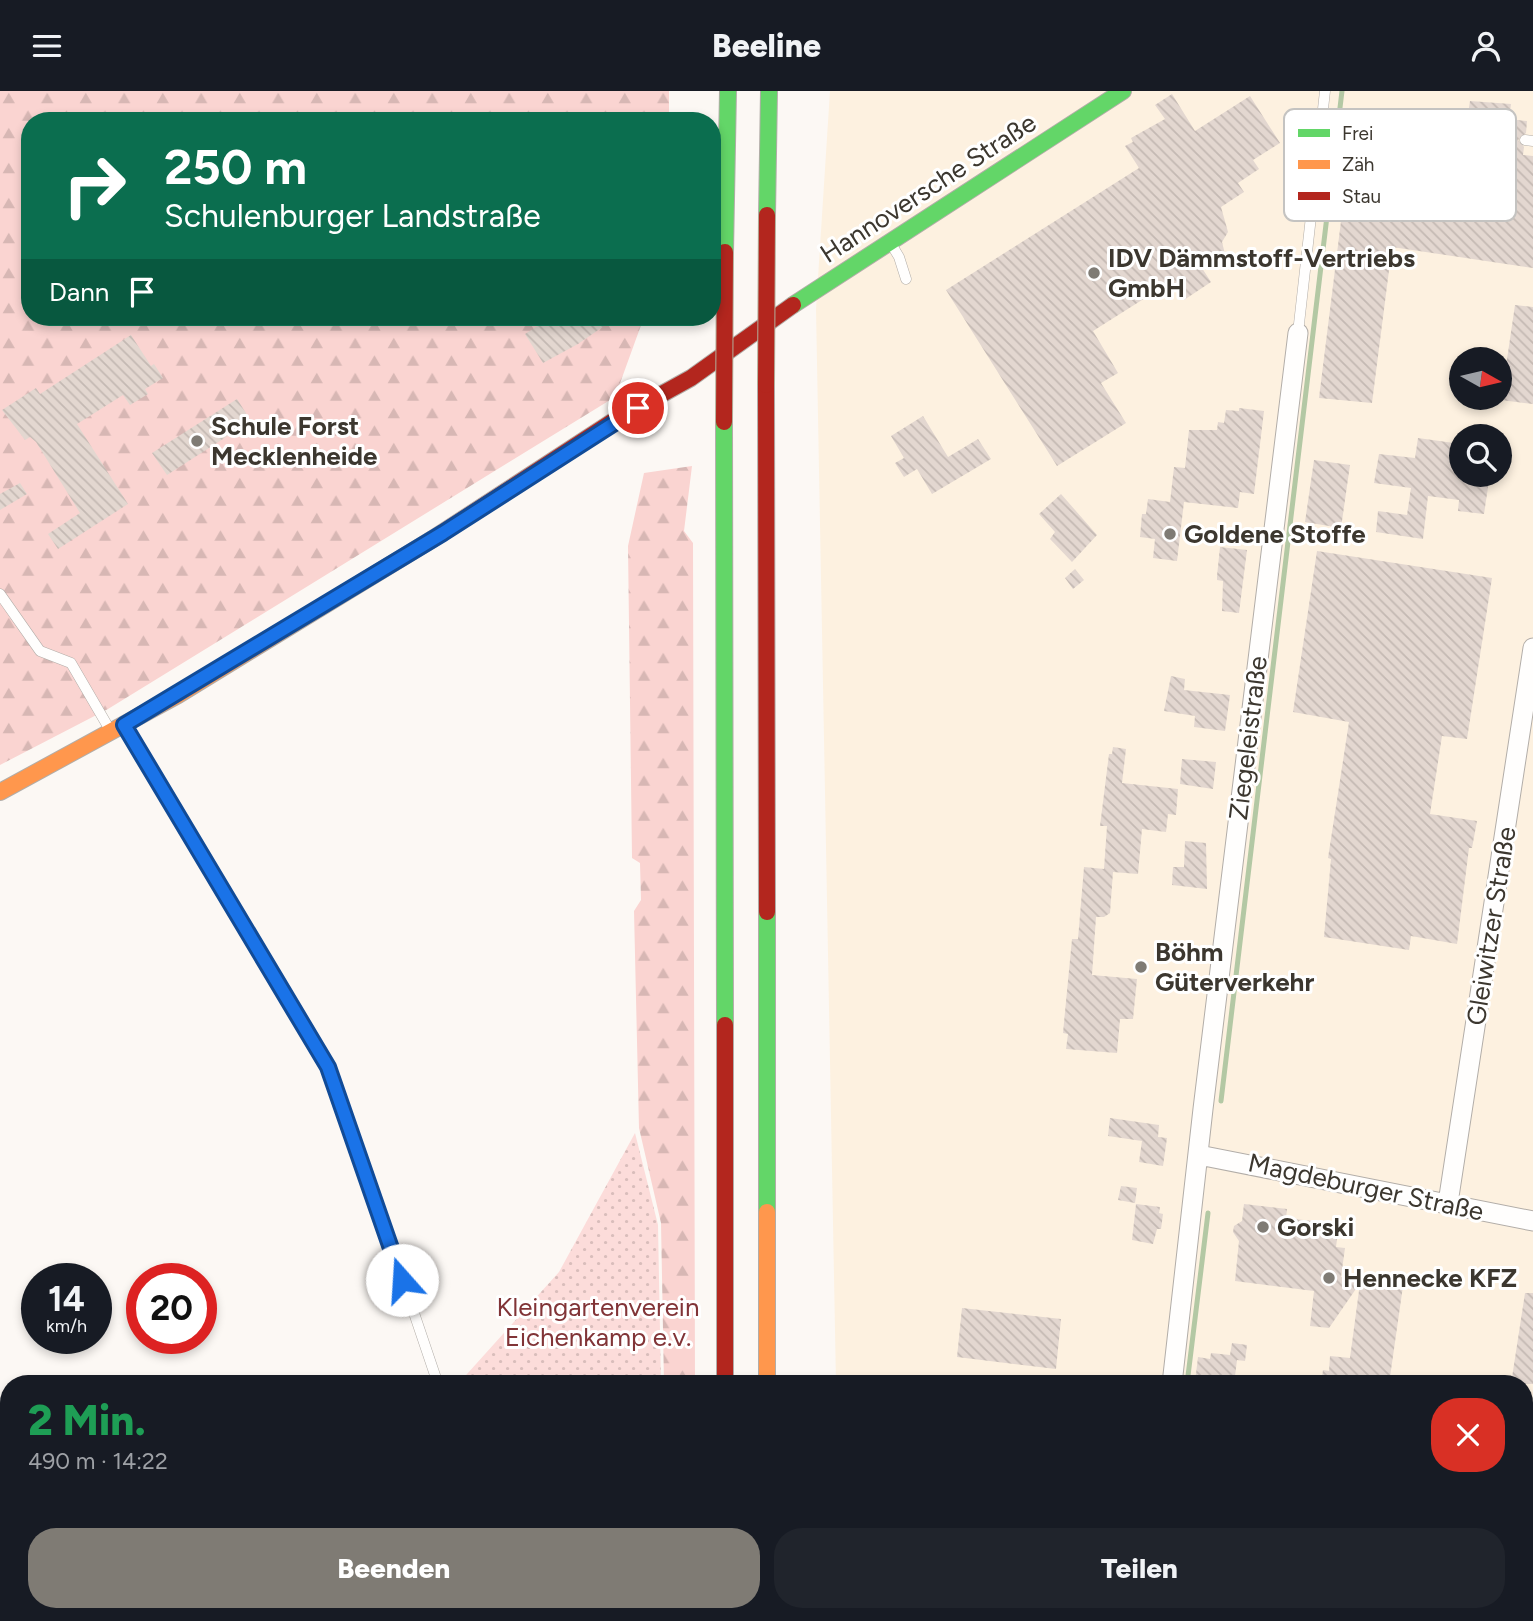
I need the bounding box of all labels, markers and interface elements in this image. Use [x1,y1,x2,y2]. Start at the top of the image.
icon: menu [28,27,66,65]
text: Beeline [712,27,821,65]
icon: person [1467,27,1505,65]
street label: Hannoversche Straße [814,106,1042,270]
legend [1284,109,1516,221]
text: Frei [1342,122,1373,145]
text: 250 m [164,137,307,196]
icon: right [49,140,140,231]
text: Zäh [1342,153,1374,176]
text: Stau [1342,185,1381,208]
text: Schulenburger Landstraße [164,197,541,235]
place label: IDV Dämmstoff-Vertriebs GmbH [1108,242,1415,304]
marker: IDV Dämmstoff-Vertriebs GmbH [1086,265,1102,281]
icon: arrive [123,273,161,311]
text: Dann [49,276,109,308]
north arrow [1449,347,1512,409]
map controls [1449,347,1512,487]
pin [608,378,668,438]
icon: arrive [619,389,657,427]
place label: Schule Forst Mecklenheide [211,410,377,472]
button: search [1449,424,1512,487]
marker: Schule Forst Mecklenheide [189,433,205,449]
place label: Goldene Stoffe [1184,518,1366,550]
marker: Goldene Stoffe [1162,526,1178,542]
street label: Ziegeleistraße [1222,654,1274,822]
street label: Gleiwitzer Straße [1459,824,1523,1028]
place label: Böhm Güterverkehr [1155,936,1314,998]
marker: Böhm Güterverkehr [1133,959,1149,975]
street label: Magdeburger Straße [1245,1146,1487,1228]
place label: Gorski [1277,1211,1354,1243]
marker: Gorski [1255,1219,1271,1235]
position arrow [365,1243,439,1317]
place label: Hennecke KFZ [1343,1262,1517,1294]
speed limit sign: 20 [126,1263,217,1354]
marker: Hennecke KFZ [1321,1270,1337,1286]
text: 14 [48,1278,85,1320]
park label: Kleingartenverein Eichenkamp e.v. [497,1291,699,1353]
text: km/h [46,1315,87,1337]
text: 2 Min. [28,1395,146,1446]
button: close [1431,1398,1505,1472]
text: 490 m · 14:22 [28,1447,168,1475]
button: Beenden [28,1528,760,1608]
button: Teilen [774,1528,1505,1608]

